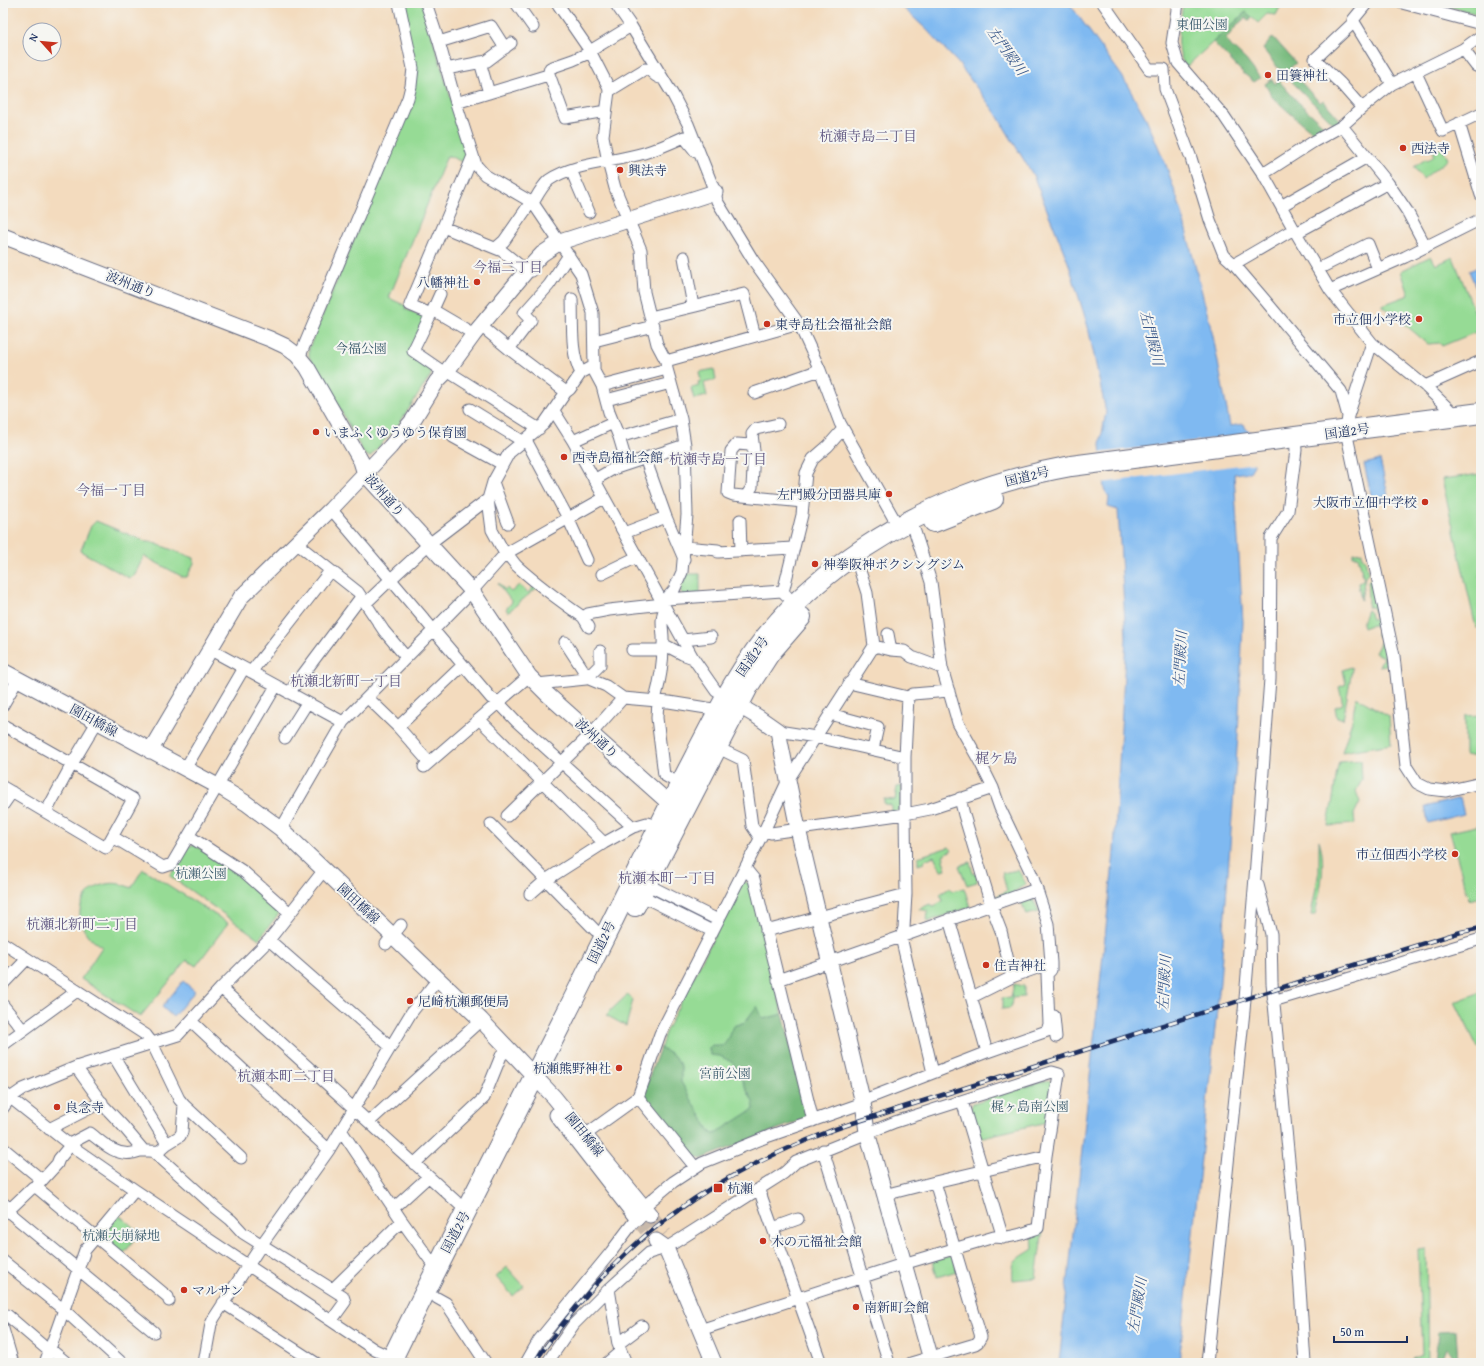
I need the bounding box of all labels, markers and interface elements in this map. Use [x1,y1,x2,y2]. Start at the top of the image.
park label: 東佃公園 [1176,15,1228,34]
north arrow [22,22,62,62]
water label: 左門殿川 [982,22,1033,81]
text: N [24,30,42,44]
place label: 田簑神社 [1276,66,1328,85]
marker: 田簑神社 [1263,70,1273,80]
district label: 杭瀬寺島二丁目 [819,126,917,146]
place label: 西法寺 [1411,139,1450,158]
marker: 西法寺 [1398,143,1408,153]
place label: 興法寺 [628,161,667,180]
marker: 興法寺 [615,165,625,175]
district label: 今福二丁目 [473,257,543,277]
street label: 波州通り [103,266,159,303]
place label: 八幡神社 [417,273,469,292]
marker: 八幡神社 [472,277,482,287]
water label: 左門殿川 [1136,308,1169,370]
place label: 市立佃小学校 [1333,310,1411,329]
marker: 市立佃小学校 [1414,314,1424,324]
place label: 東寺島社会福祉会館 [775,315,892,334]
marker: 東寺島社会福祉会館 [762,319,772,329]
park label: 今福公園 [335,339,387,358]
street label: 国道2号 [1323,419,1371,444]
place label: いまふくゆうゆう保育園 [324,423,467,442]
marker: いまふくゆうゆう保育園 [311,427,321,437]
place label: 西寺島福祉会館 [572,448,663,467]
district label: 杭瀬寺島一丁目 [669,449,767,469]
marker: 西寺島福祉会館 [559,452,569,462]
street label: 国道2号 [1003,462,1051,491]
street label: 波州通り [360,469,409,521]
district label: 今福一丁目 [76,480,146,500]
place label: 左門殿分団器具庫 [777,485,881,504]
marker: 左門殿分団器具庫 [884,489,894,499]
place label: 大阪市立佃中学校 [1313,493,1417,512]
marker: 大阪市立佃中学校 [1420,497,1430,507]
place label: 神拳阪神ボクシングジム [823,555,965,574]
marker: 神拳阪神ボクシングジム [810,559,820,569]
water label: 左門殿川 [1169,629,1192,687]
street label: 国道2号 [732,632,773,680]
district label: 杭瀬北新町一丁目 [290,671,402,691]
street label: 園田橋線 [66,700,121,741]
street label: 波州通り [571,714,622,763]
district label: 梶ケ島 [975,748,1017,768]
place label: 市立佃西小学校 [1356,845,1447,864]
marker: 市立佃西小学校 [1450,849,1460,859]
park label: 杭瀬公園 [175,864,227,883]
district label: 杭瀬本町一丁目 [618,868,716,888]
street label: 園田橋線 [333,879,384,928]
district label: 杭瀬北新町二丁目 [26,914,138,934]
street label: 国道2号 [583,918,620,967]
water label: 左門殿川 [1153,953,1176,1011]
place label: 住吉神社 [994,956,1046,975]
marker: 住吉神社 [981,960,991,970]
place label: 尼崎杭瀬郵便局 [418,992,509,1011]
marker: 尼崎杭瀬郵便局 [405,996,415,1006]
place label: 杭瀬熊野神社 [533,1059,611,1078]
marker: 杭瀬熊野神社 [614,1063,624,1073]
park label: 宮前公園 [699,1064,751,1083]
district label: 杭瀬本町二丁目 [237,1066,335,1086]
park label: 梶ヶ島南公園 [991,1097,1069,1116]
place label: 良念寺 [65,1098,104,1117]
marker: 良念寺 [52,1102,62,1112]
street label: 園田橋線 [561,1108,608,1161]
place label: 杭瀬 [727,1179,753,1198]
marker: 杭瀬 [712,1182,724,1194]
street label: 国道2号 [436,1208,474,1257]
park label: 杭瀬大崩緑地 [82,1226,160,1245]
place label: 木の元福祉会館 [771,1232,862,1251]
marker: 木の元福祉会館 [758,1236,768,1246]
water label: 左門殿川 [1123,1274,1152,1334]
place label: マルサン [192,1281,243,1300]
marker: マルサン [179,1285,189,1295]
place label: 南新町会館 [864,1298,929,1317]
marker: 南新町会館 [851,1302,861,1312]
scale bar [1334,1318,1407,1344]
text: 50 m [1340,1323,1364,1340]

